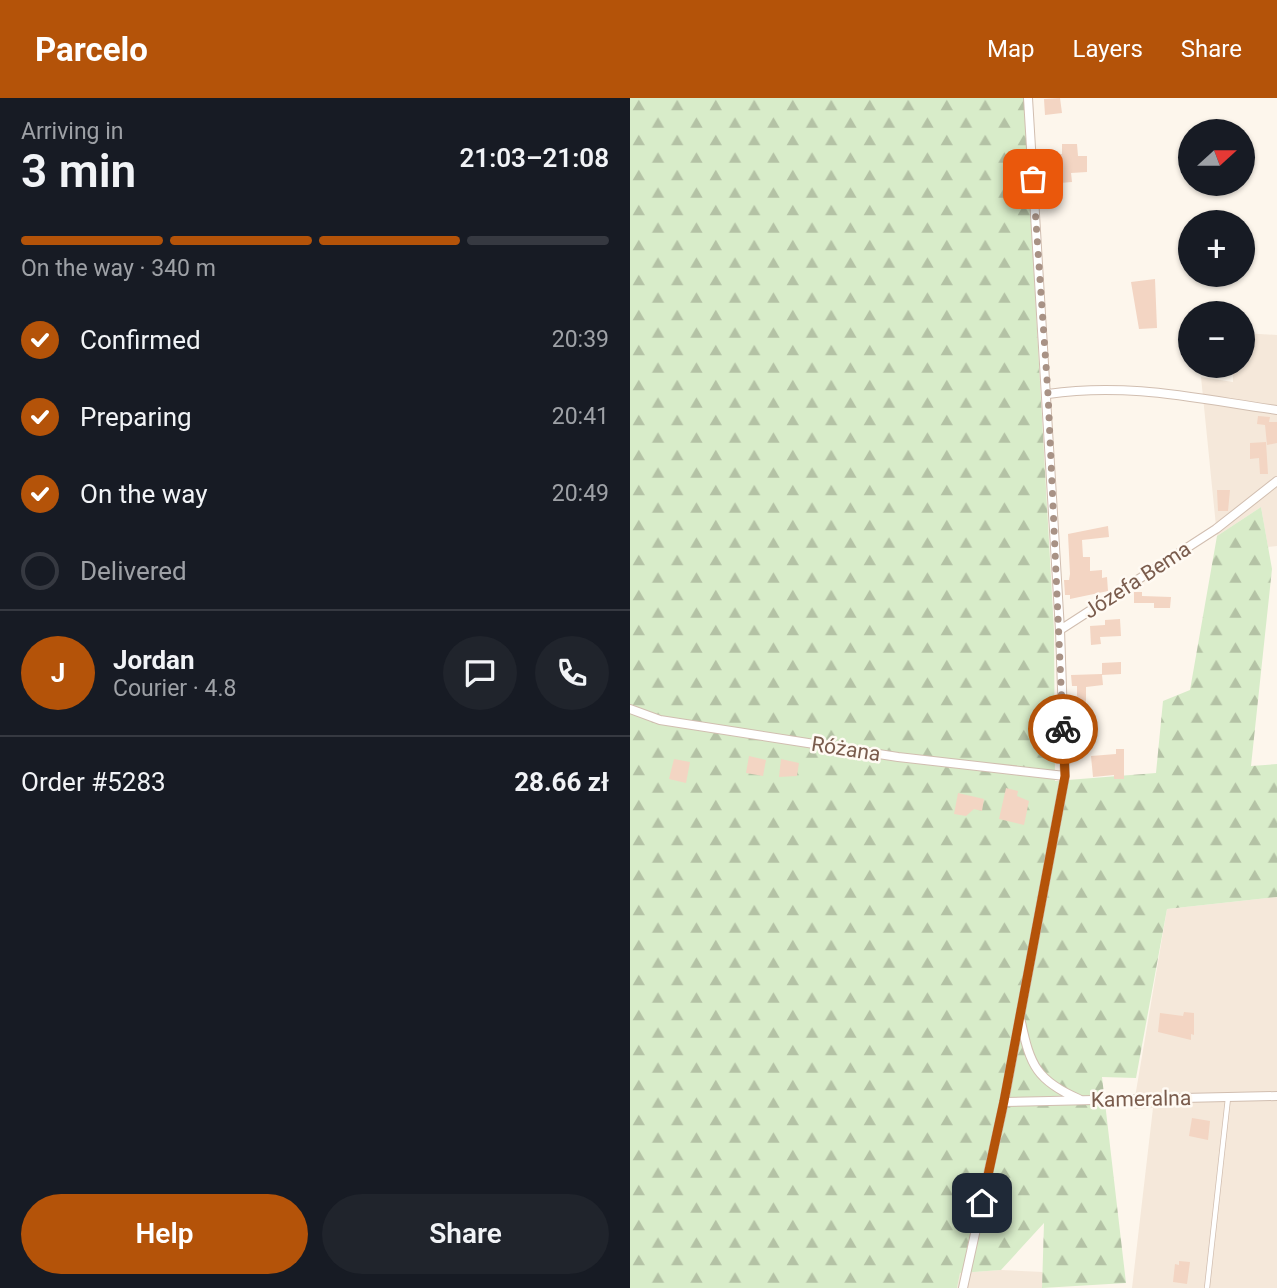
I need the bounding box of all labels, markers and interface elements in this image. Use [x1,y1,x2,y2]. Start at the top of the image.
text: Parcelo [35,30,148,69]
text: Map [987,35,1035,63]
text: Layers [1073,35,1143,63]
text: Share [1181,35,1242,63]
text: Arriving in [21,118,124,145]
north arrow [1178,119,1255,196]
map controls [1178,119,1255,378]
text: 21:03–21:08 [459,143,609,173]
text: 3 min [21,144,136,198]
pin [1003,149,1063,209]
icon: bag [1014,160,1052,198]
button: + [1178,210,1255,287]
text: On the way · 340 m [21,255,216,282]
button: − [1178,301,1255,378]
icon: check [21,321,59,359]
text: Confirmed [80,325,201,355]
text: 20:39 [552,326,609,353]
icon: check [21,398,59,436]
text: Preparing [80,402,192,432]
text: 20:41 [552,403,609,430]
icon: check [21,475,59,513]
text: On the way [80,479,208,509]
text: 20:49 [552,480,609,507]
street label: Józefa Bema [1079,537,1195,623]
text: Delivered [80,556,187,586]
button: chat [443,636,517,710]
button: phone [535,636,609,710]
text: Jordan [113,645,195,675]
text: J [51,658,65,688]
text: Courier · 4.8 [113,675,236,702]
courier [1028,694,1098,764]
icon: bike [1044,710,1082,748]
street label: Różana [810,732,882,766]
text: Order #5283 [21,767,166,797]
text: 28.66 zł [514,767,609,797]
street label: Kameralna [1091,1086,1191,1112]
pin [952,1173,1012,1233]
icon: home [963,1184,1001,1222]
button: Help [21,1194,308,1274]
button: Share [322,1194,609,1274]

